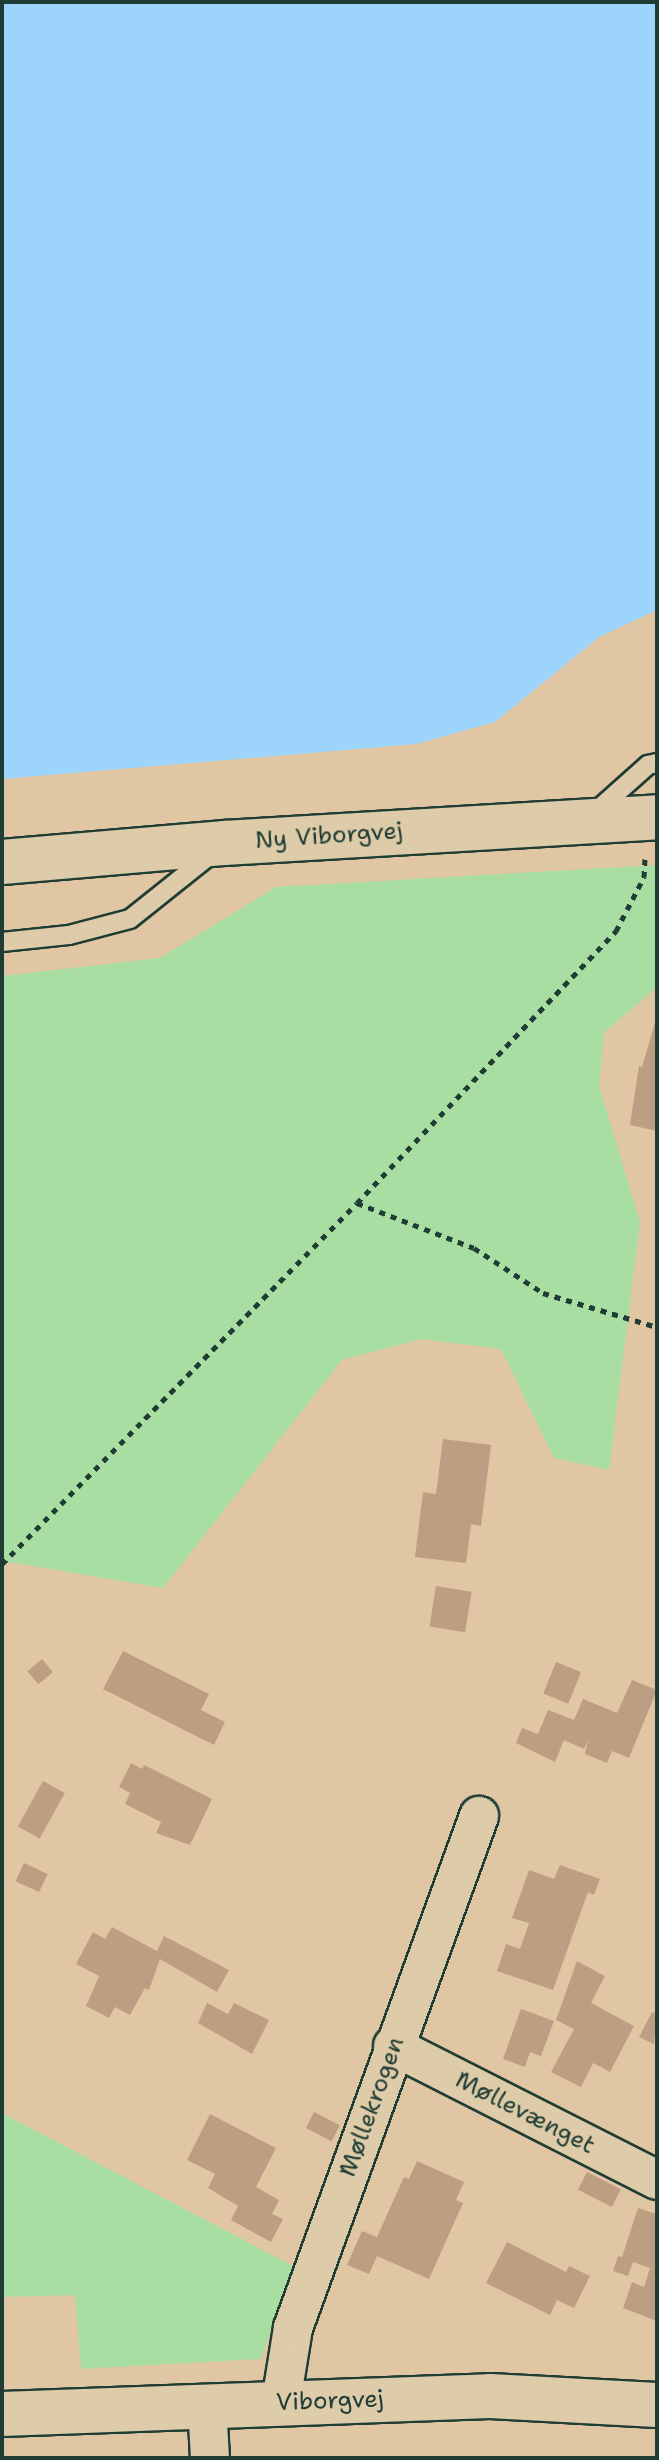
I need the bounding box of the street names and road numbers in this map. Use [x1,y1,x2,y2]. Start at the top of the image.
street label: Ny Viborgvej [254,816,404,856]
street label: Møllekrogen [333,2033,411,2181]
street label: Møllevænget [450,2066,600,2160]
street label: Viborgvej [276,2385,384,2417]

